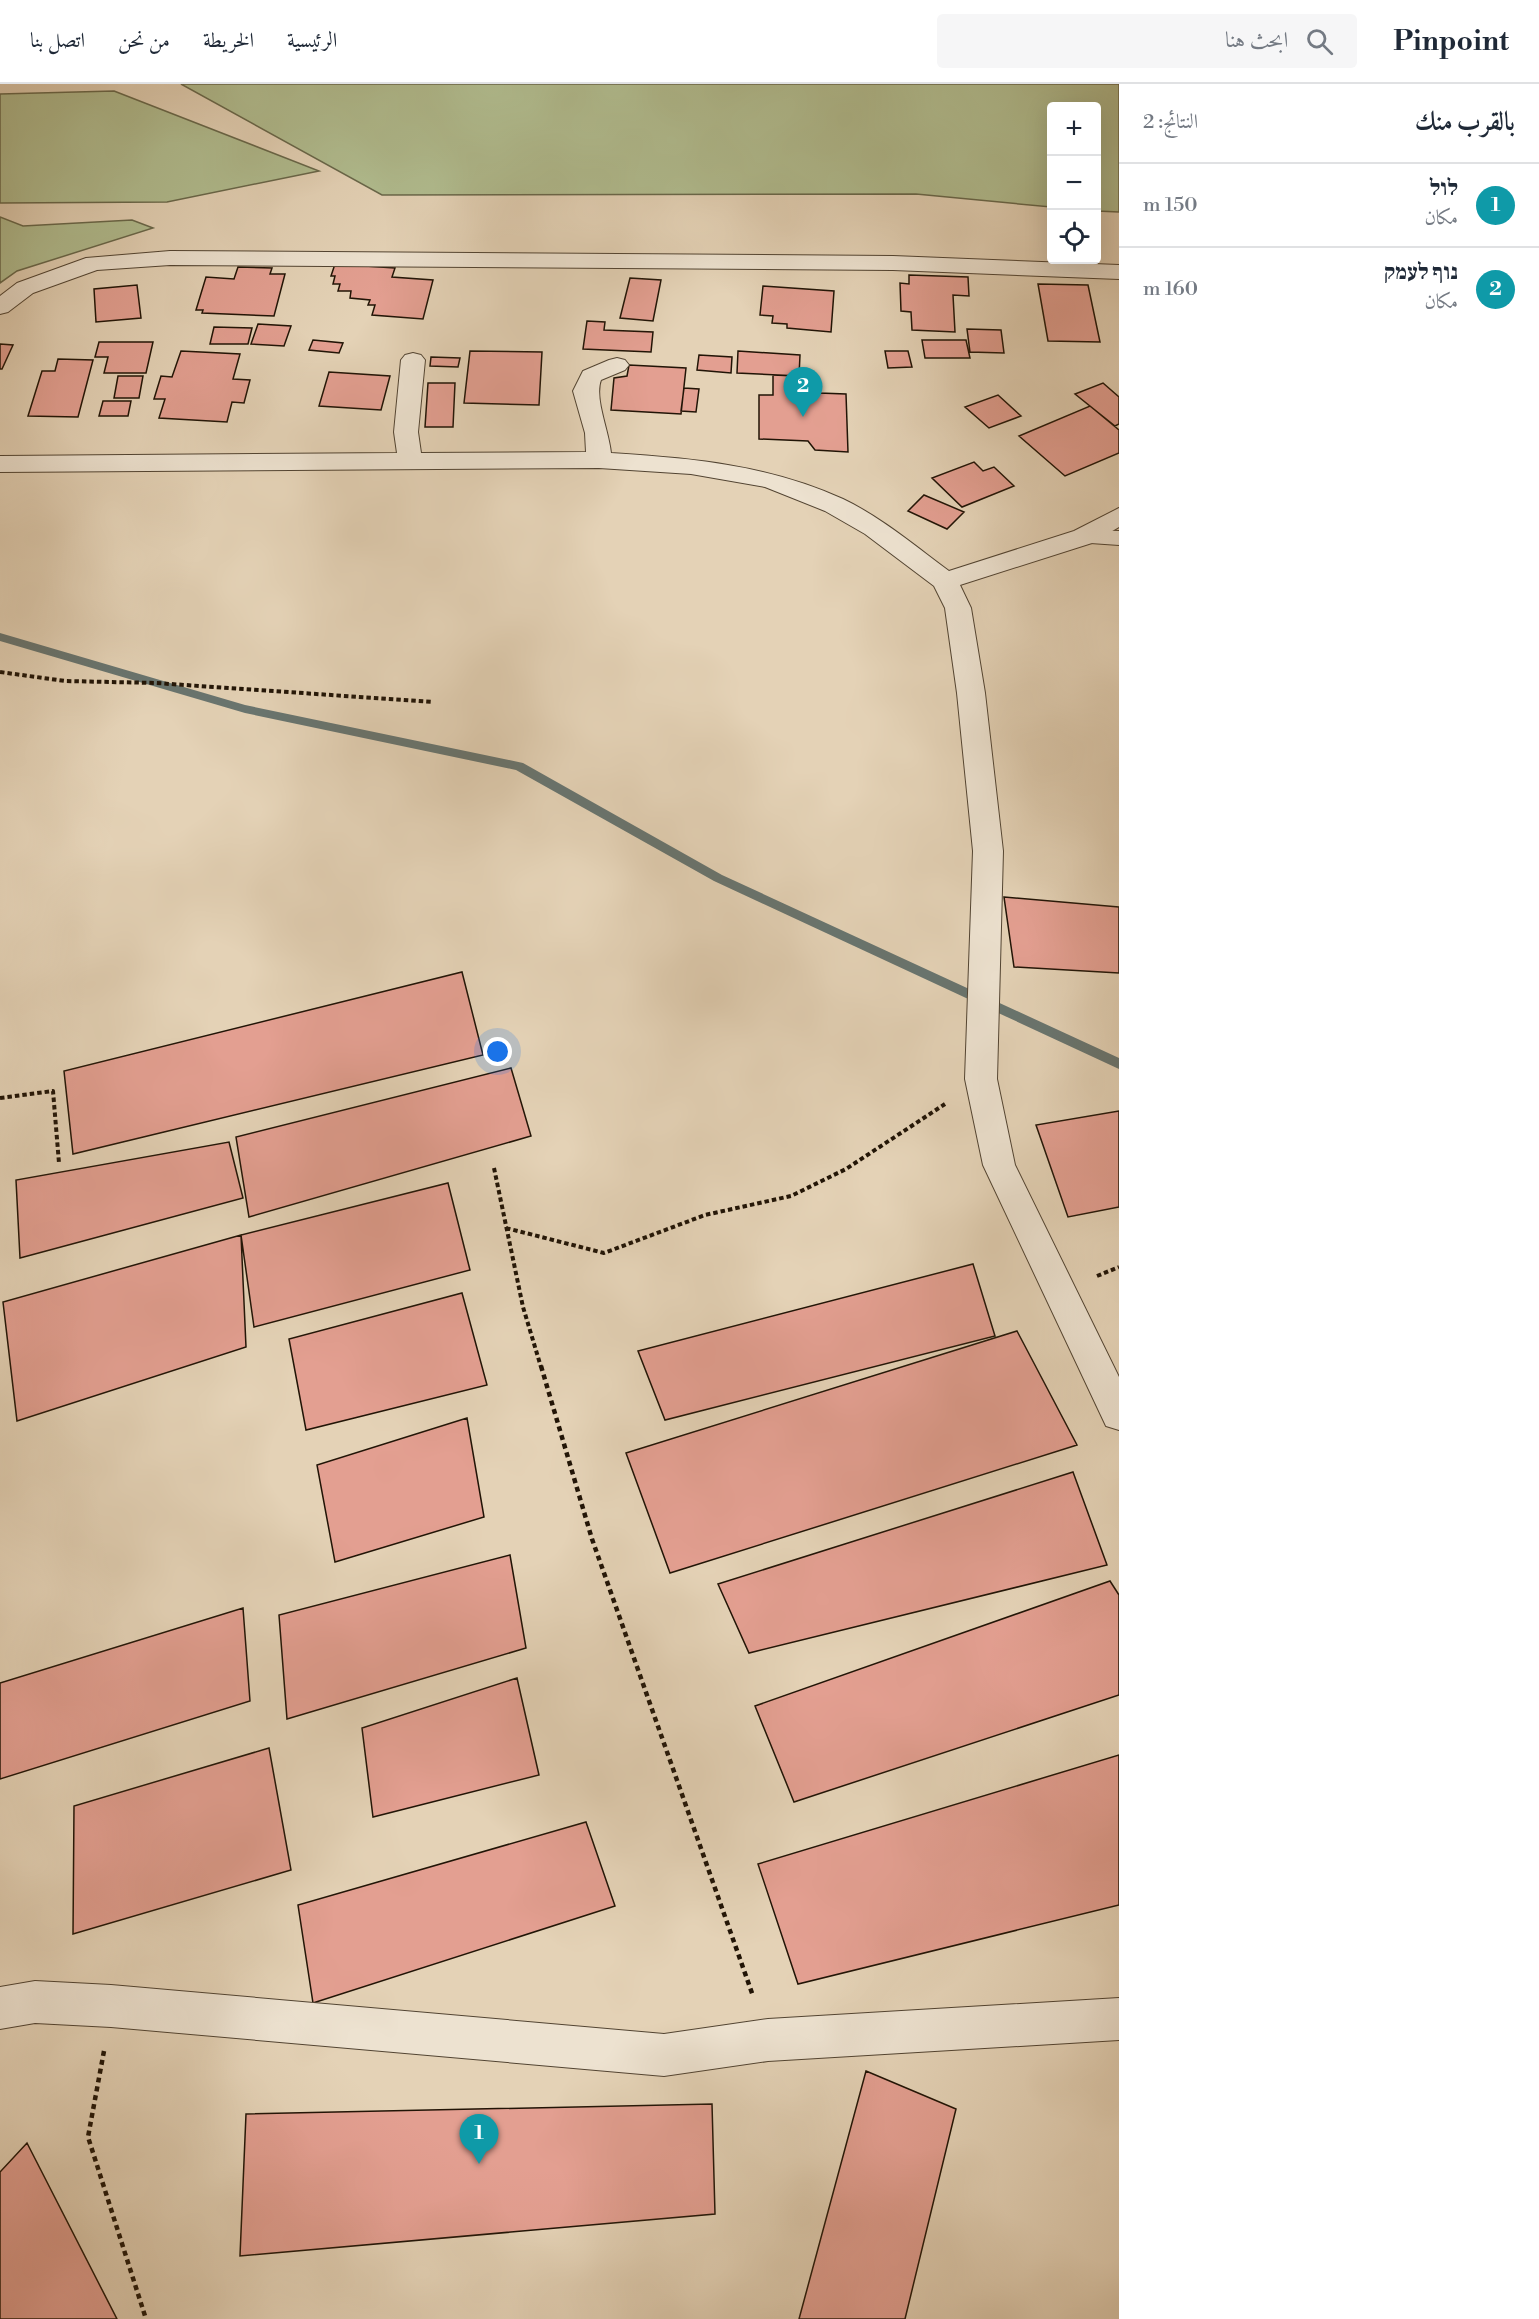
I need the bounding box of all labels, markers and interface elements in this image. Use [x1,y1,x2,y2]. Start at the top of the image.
search box [937,14,1357,68]
text: Pinpoint [1393,24,1509,59]
icon: search [1303,25,1336,58]
text: ابحث هنا [1225,27,1288,54]
text: اتصل بنا [30,28,85,54]
text: من نحن [118,28,170,54]
text: الخريطة [203,28,254,54]
text: الرئيسية [287,28,337,54]
map controls [1047,102,1101,264]
button: + [1047,102,1101,156]
text: بالقرب منك [1415,106,1515,138]
text: النتائج: 2 [1143,110,1198,135]
button: − [1047,156,1101,210]
text: לול [1429,175,1458,202]
text: 150 m [1143,193,1198,218]
text: 1 [1491,193,1500,218]
text: مكان [1424,206,1458,231]
button: locate [1047,210,1101,264]
text: נוף לעמק [1384,259,1458,286]
text: 160 m [1143,277,1198,302]
text: 2 [1489,277,1502,302]
text: مكان [1424,290,1458,315]
pin: 2 [784,368,822,417]
your location [483,1037,512,1066]
pin: 1 [460,2114,498,2164]

